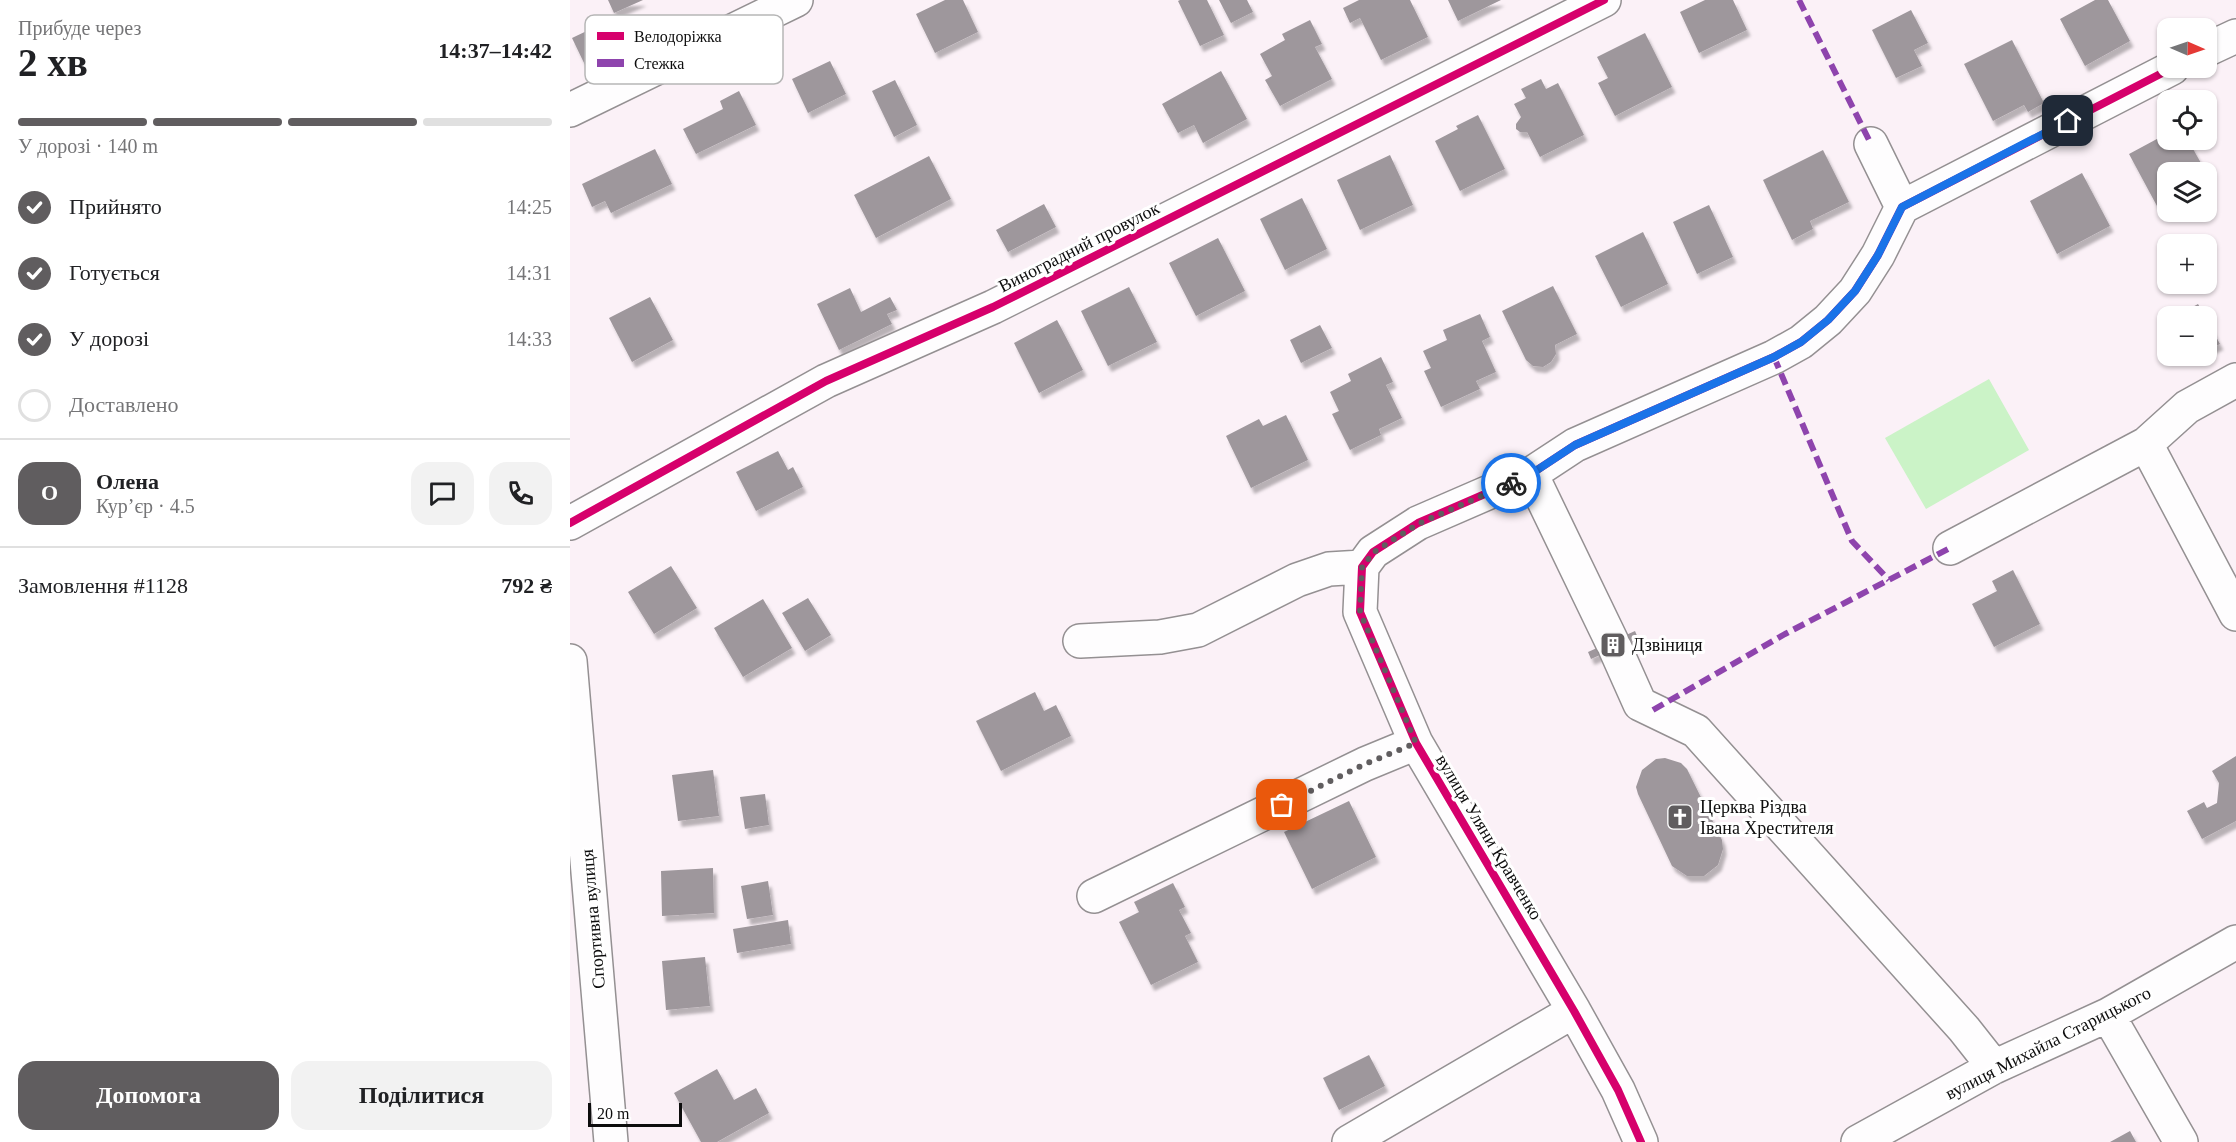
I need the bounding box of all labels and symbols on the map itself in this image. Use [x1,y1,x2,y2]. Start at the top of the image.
legend [585,15,783,84]
north arrow [2157,18,2217,78]
text: Велодоріжка [634,28,722,46]
text: Стежка [634,55,684,72]
pin [2042,95,2093,146]
street label: Виноградний провулок [995,198,1163,296]
courier [1481,453,1541,513]
building icon: Дзвіниця [1598,630,1628,660]
place label: Дзвіниця [1632,635,1703,655]
street label: вулиця Уляни Кравченко [1432,751,1546,923]
pin [1256,779,1307,830]
place label: Церква Різдва Івана Хрестителя [1700,797,1833,838]
church icon: Церква Різдва Івана Хрестителя [1665,802,1695,832]
street label: Спортивна вулиця [577,848,609,990]
street label: вулиця Михайла Старицького [1942,982,2154,1104]
scale bar [588,1100,682,1128]

